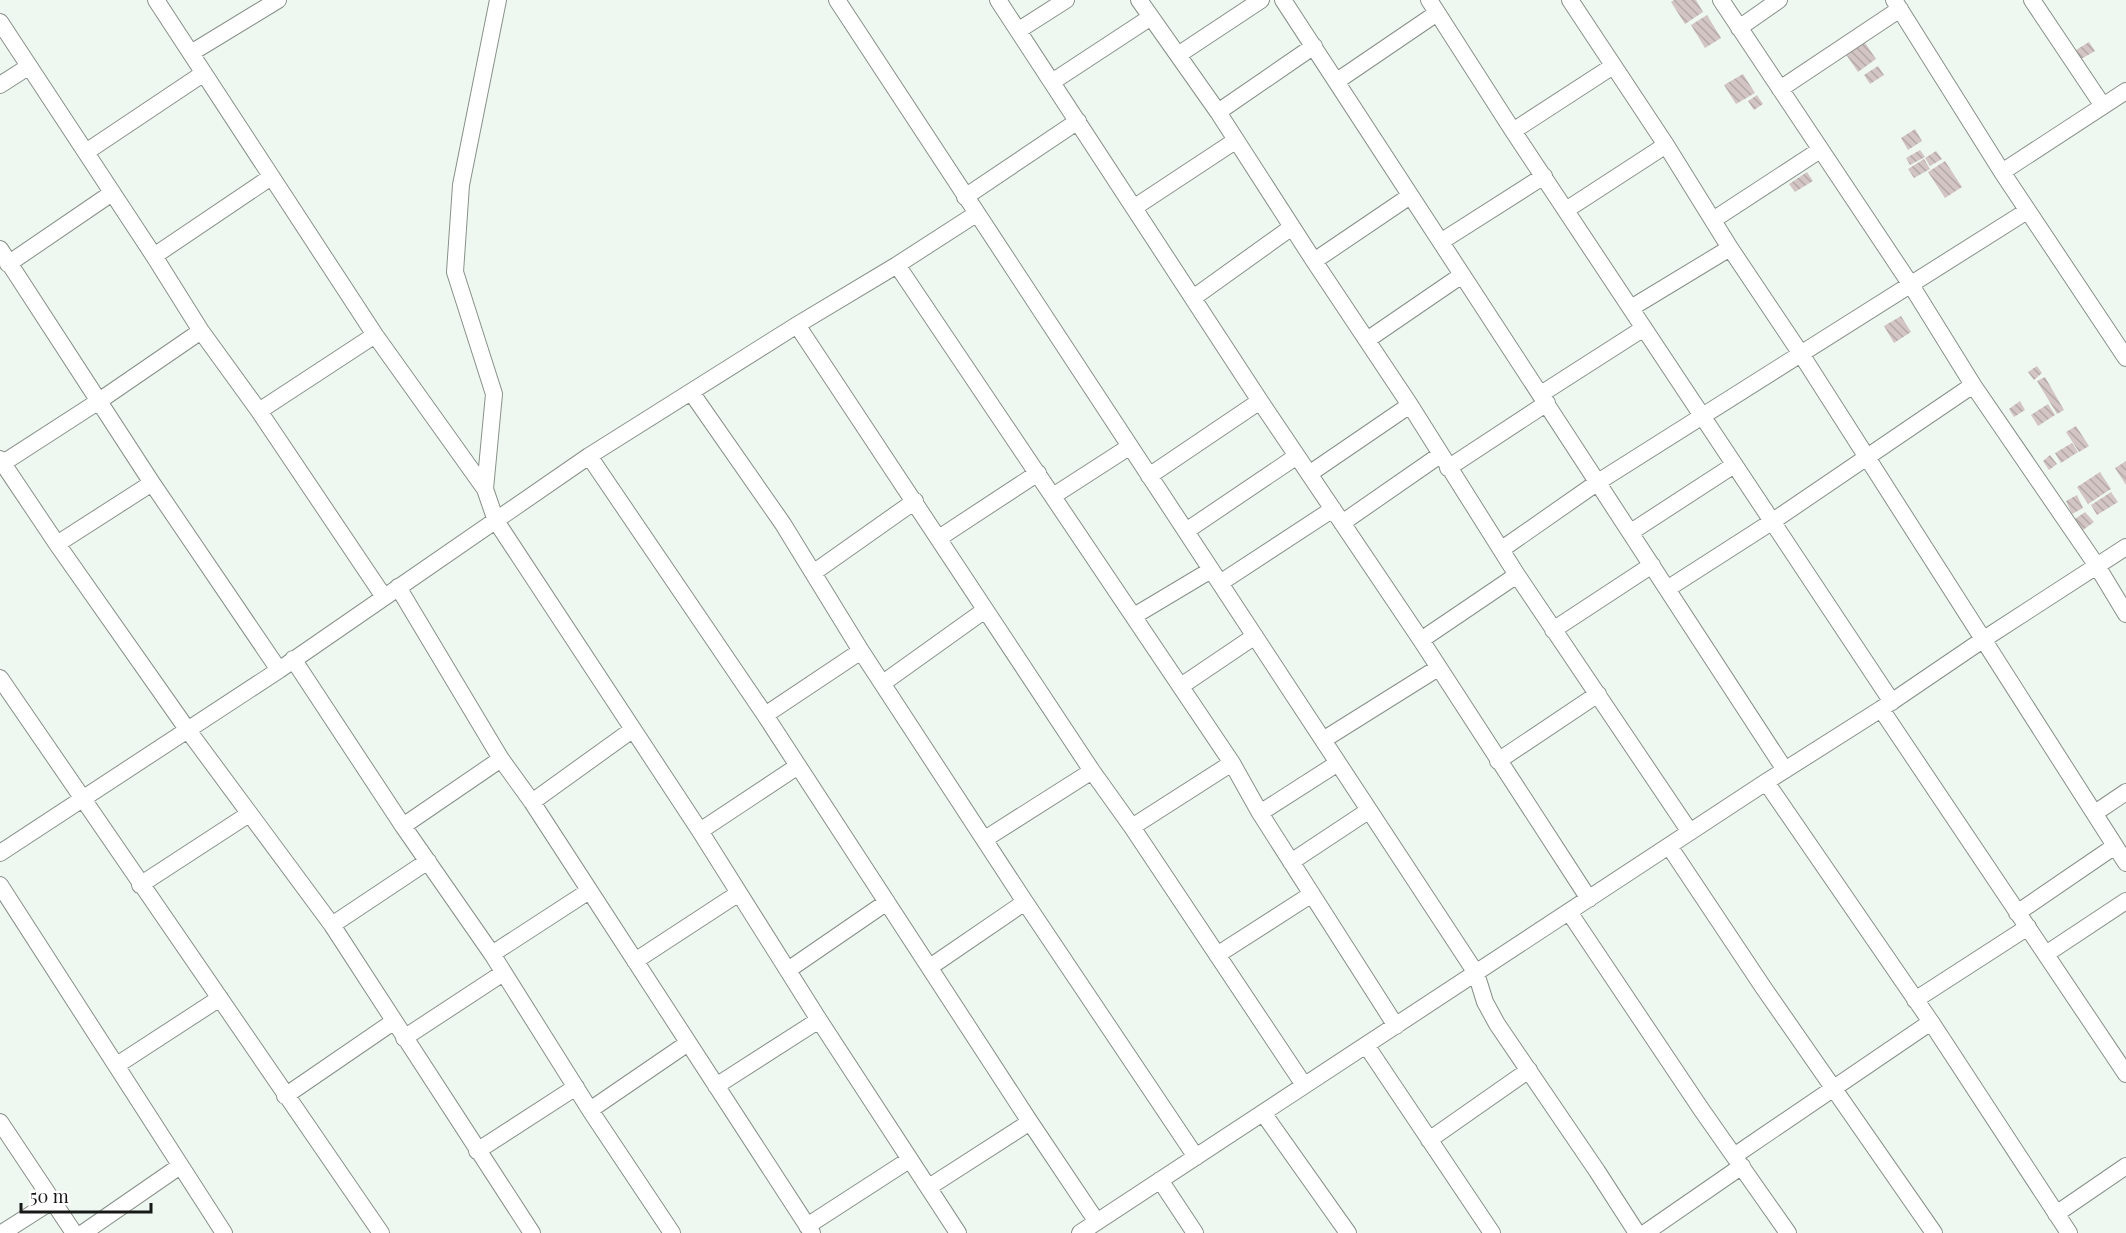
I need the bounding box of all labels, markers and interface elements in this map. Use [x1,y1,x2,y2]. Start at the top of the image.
scale bar [21,1176,152,1214]
text: 50 m [30,1184,69,1208]

